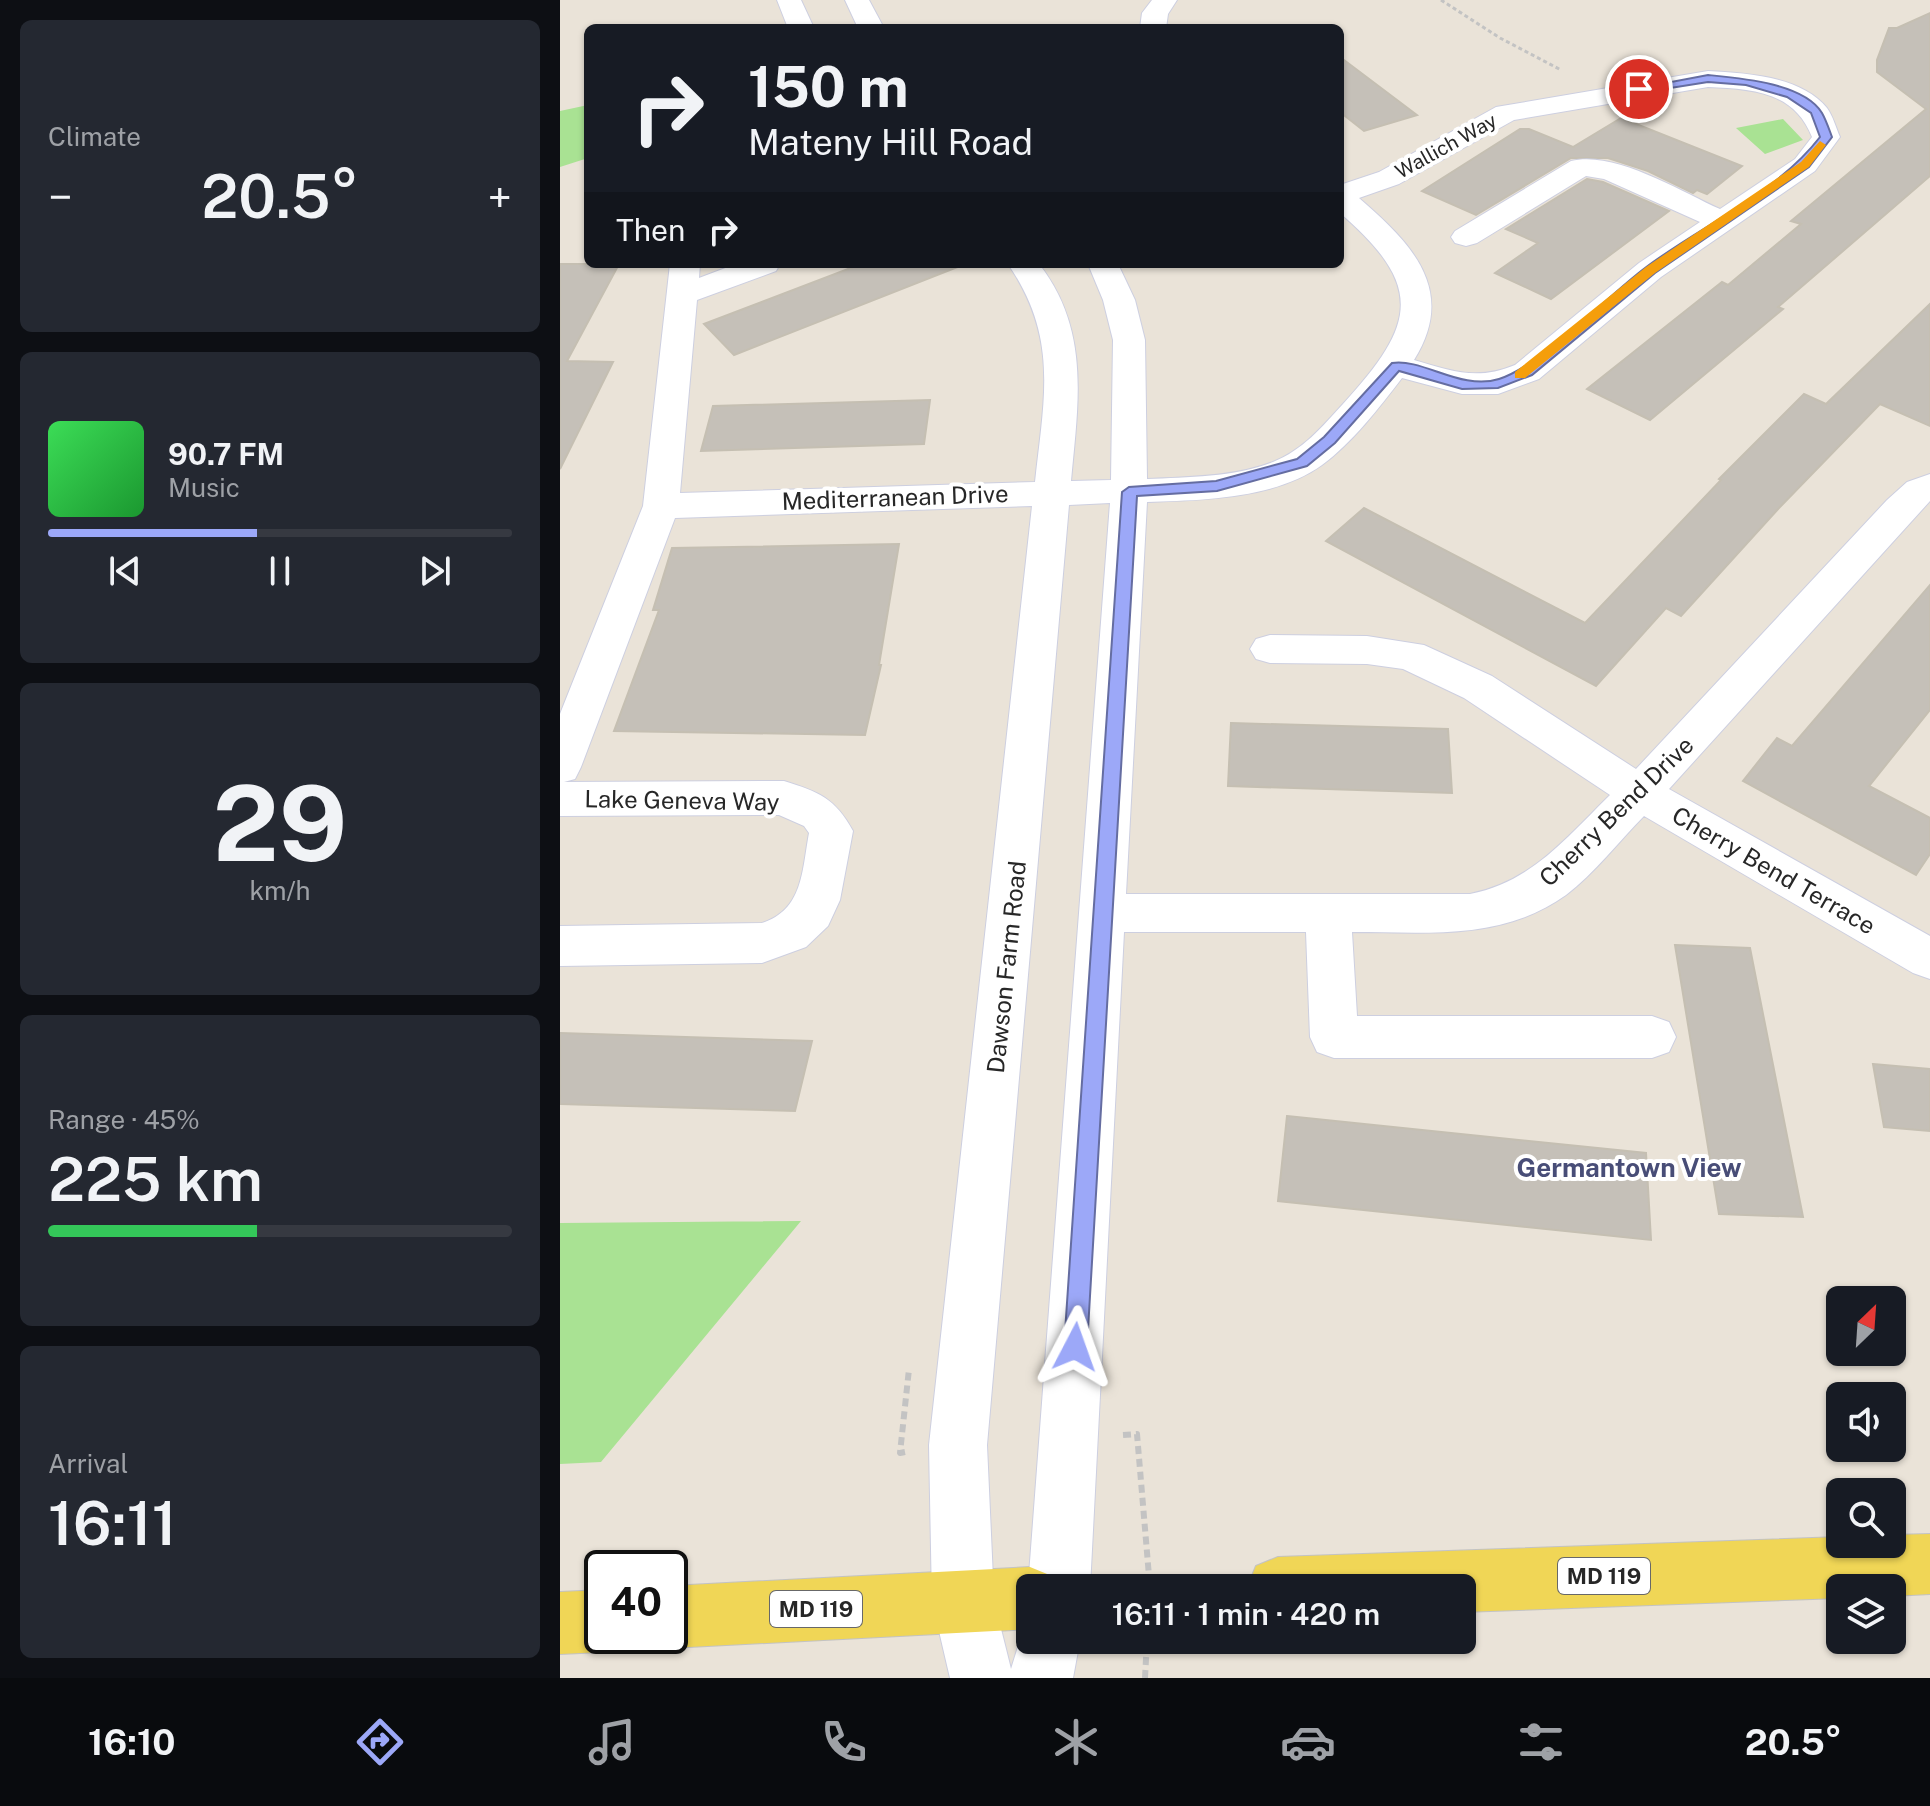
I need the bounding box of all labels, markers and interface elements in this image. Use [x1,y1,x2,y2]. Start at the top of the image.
text: 150 m [748,54,909,120]
pin [1605,55,1673,123]
icon: right [616,56,720,160]
icon: arrive [1617,67,1661,111]
street label: Wallich Way [1391,108,1501,184]
text: Climate [48,121,141,152]
text: Mateny Hill Road [748,121,1033,163]
text: 20.5° [201,161,359,232]
text: − [48,171,72,223]
text: + [488,171,512,223]
icon: right [701,208,745,252]
text: Then [616,212,685,248]
text: 90.7 FM [168,436,284,472]
text: Music [168,472,240,503]
street label: Mediterranean Drive [781,479,1009,515]
icon: previous [103,549,147,593]
icon: pause [258,549,302,593]
icon: next [413,549,457,593]
street label: Cherry Bend Drive [1533,730,1699,892]
text: 29 [213,762,347,884]
street label: Lake Geneva Way [584,784,780,816]
street label: Cherry Bend Terrace [1668,800,1880,940]
street label: Dawson Farm Road [981,859,1031,1075]
text: km/h [249,875,311,906]
text: Range · 45% [48,1104,200,1135]
text: 225 km [48,1144,263,1215]
district label: Germantown View [1516,1152,1742,1183]
north arrow [1826,1286,1906,1366]
map controls [1826,1286,1906,1654]
position arrow [1033,1305,1117,1389]
button: sound [1826,1382,1906,1462]
text: Arrival [48,1448,128,1479]
button: search [1826,1478,1906,1558]
text: 16:11 [48,1488,177,1559]
speed limit sign: 40 [584,1550,688,1654]
road number: MD 119 [1558,1558,1650,1594]
button: layers [1826,1574,1906,1654]
road number: MD 119 [770,1591,862,1627]
text: 16:11 · 1 min · 420 m [1112,1596,1380,1632]
icon: directions [352,1714,408,1770]
icon: music [584,1714,640,1770]
icon: phone [816,1714,872,1770]
icon: climate [1048,1714,1104,1770]
icon: car [1280,1714,1336,1770]
icon: filters [1513,1714,1569,1770]
text: 16:10 [88,1721,176,1763]
text: 20.5° [1745,1721,1842,1763]

